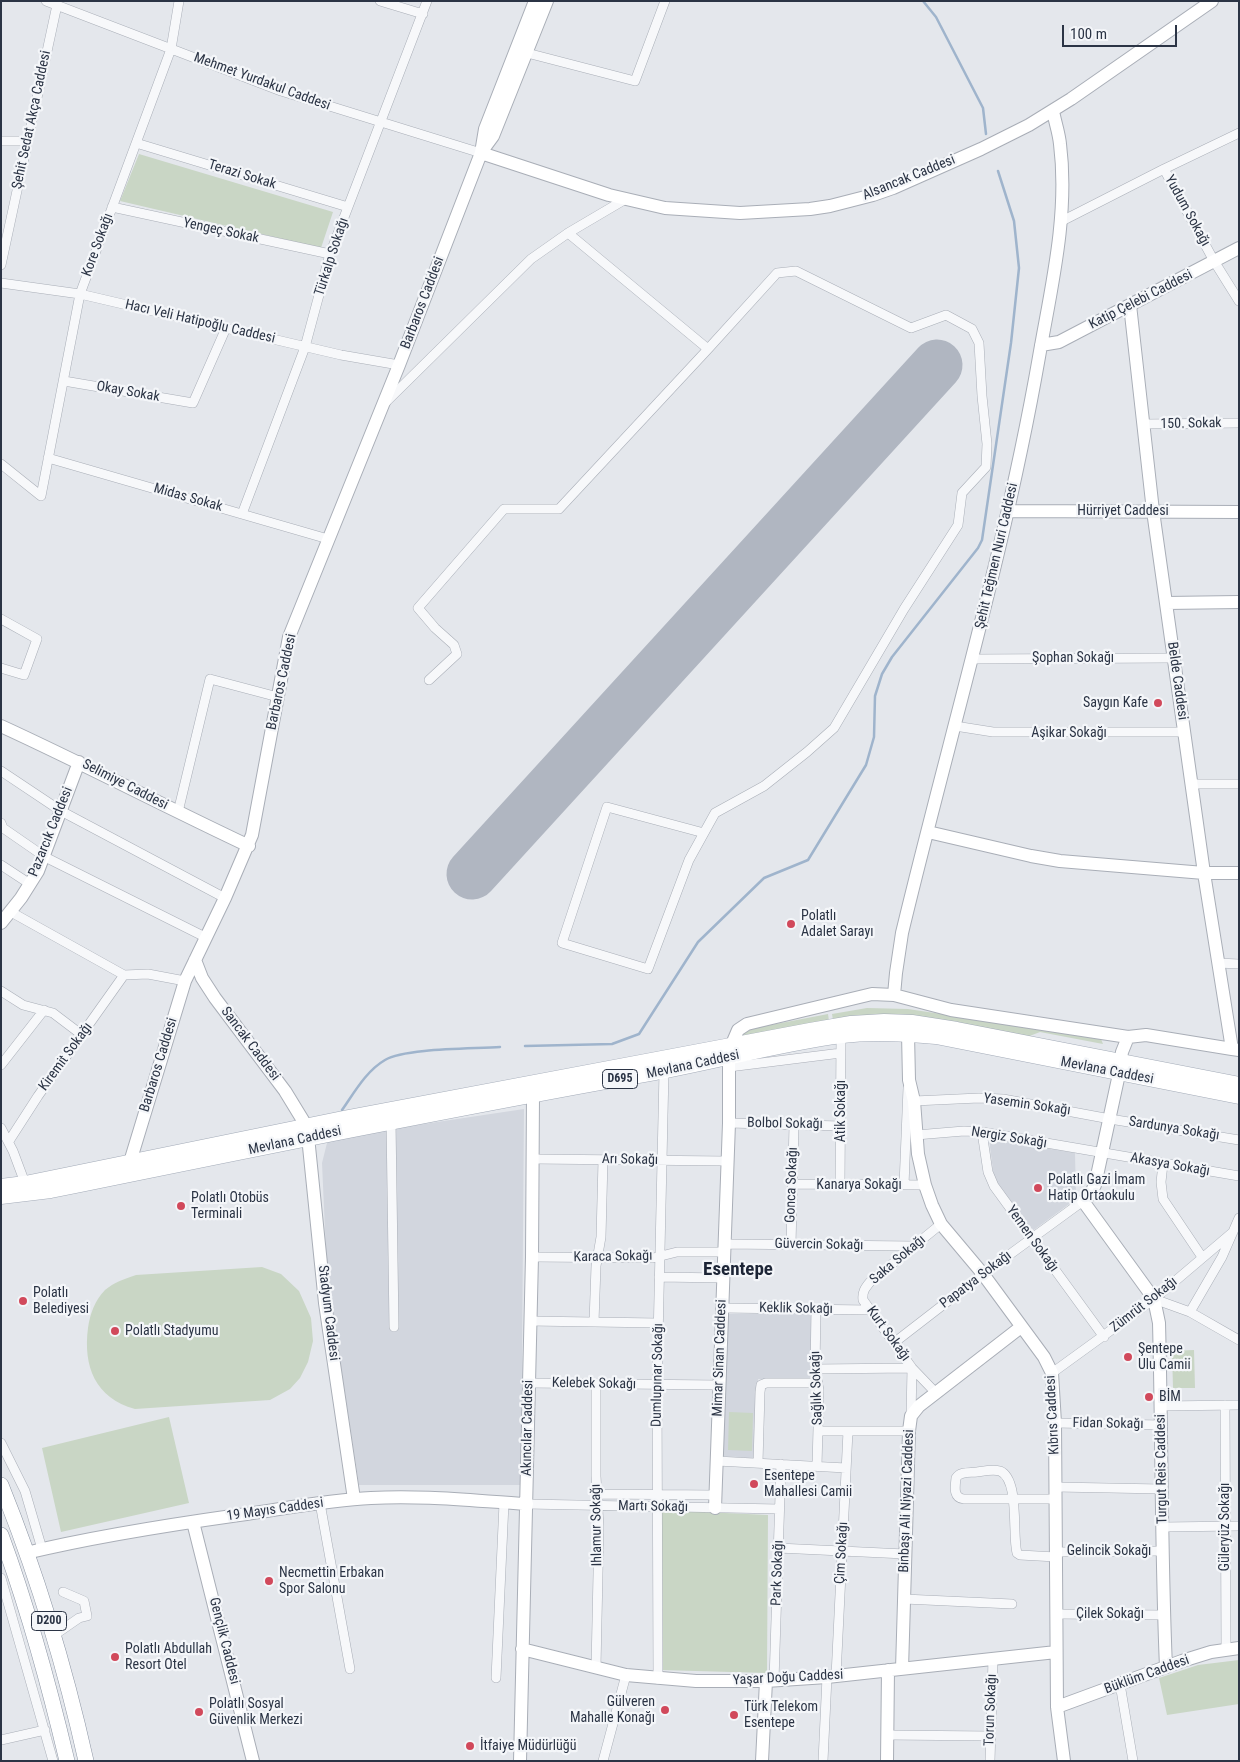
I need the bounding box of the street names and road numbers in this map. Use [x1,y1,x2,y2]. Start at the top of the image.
street label: Şehit Sedat Akça Caddesi [9,49,55,191]
street label: Mehmet Yurdakul Caddesi [191,49,333,115]
street label: Alsancak Caddesi [860,152,958,204]
street label: Terazi Sokak [206,157,278,193]
street label: Yudum Sokağı [1161,172,1213,250]
street label: Kore Sokağı [79,211,117,279]
street label: Yengeç Sokak [182,215,260,247]
street label: Türkalp Sokağı [311,216,353,298]
street label: Barbaros Caddesi [398,254,448,352]
street label: Katip Çelebi Caddesi [1086,267,1196,333]
street label: Hacı Veli Hatipoğlu Caddesi [123,297,277,347]
street label: Okay Sokak [95,378,161,406]
street label: 150. Sokak [1160,415,1222,433]
street label: Midas Sokak [152,480,224,516]
street label: Şehit Teğmen Nuri Caddesi [972,481,1022,631]
street label: Hürriyet Caddesi [1077,503,1169,519]
street label: Barbaros Caddesi [264,632,300,732]
street label: Belde Caddesi [1163,641,1191,721]
street label: Şophan Sokağı [1032,650,1114,666]
street label: Aşikar Sokağı [1031,725,1107,741]
street label: Selimiye Caddesi [79,756,171,814]
street label: Pazarcık Caddesi [25,785,77,879]
street label: Sancak Caddesi [217,1004,283,1084]
street label: Barbaros Caddesi [137,1016,181,1114]
street label: Kiremit Sokağı [36,1020,96,1094]
street label: Mevlana Caddesi [645,1047,741,1083]
street label: Mevlana Caddesi [1059,1054,1155,1088]
road number: D695 [602,1070,638,1088]
street label: Atik Sokağı [833,1080,849,1142]
street label: Yasemin Sokağı [982,1091,1072,1119]
street label: Sardunya Sokağı [1127,1114,1221,1144]
street label: Bolbol Sokağı [747,1115,823,1133]
street label: Mevlana Caddesi [247,1123,343,1159]
street label: Nergiz Sokağı [970,1124,1048,1152]
street label: Gonca Sokağı [782,1147,802,1223]
street label: Akasya Sokağı [1129,1150,1211,1180]
street label: Arı Sokağı [602,1151,658,1169]
street label: Kanarya Sokağı [816,1177,902,1193]
street label: Yemen Sokağı [1002,1202,1062,1276]
street label: Saka Sokağı [867,1232,929,1288]
street label: Güvercin Sokağı [774,1236,864,1254]
street label: Karaca Sokağı [573,1248,653,1266]
street label: Papatya Sokağı [937,1248,1015,1312]
street label: Stadyum Caddesi [314,1264,342,1362]
street label: Zümrüt Sokağı [1107,1274,1181,1336]
street label: Mimar Sinan Caddesi [710,1299,730,1417]
street label: Keklik Sokağı [759,1300,833,1318]
street label: Kurt Sokağı [862,1303,914,1365]
street label: Dumlupınar Sokağı [649,1323,667,1427]
street label: Sağlık Sokağı [807,1351,827,1425]
street label: Kelebek Sokağı [552,1375,636,1393]
street label: Kıbrıs Caddesi [1043,1375,1063,1455]
street label: Akıncılar Caddesi [519,1380,537,1476]
street label: Turgut Reis Caddesi [1153,1414,1171,1524]
street label: Fidan Sokağı [1072,1415,1144,1433]
street label: Binbaşı Ali Niyazi Caddesi [896,1429,918,1573]
street label: Güleryüz Sokağı [1217,1483,1233,1571]
street label: Ihlamur Sokağı [588,1484,606,1566]
street label: 19 Mayıs Caddesi [225,1495,325,1525]
street label: Martı Sokağı [618,1498,688,1516]
street label: Çim Sokağı [832,1521,852,1585]
street label: Park Sokağı [768,1540,788,1606]
street label: Gelincik Sokağı [1067,1543,1151,1559]
street label: Gençlik Caddesi [205,1596,243,1686]
street label: Çilek Sokağı [1076,1606,1144,1622]
road number: D200 [32,1612,66,1630]
street label: Büklüm Caddesi [1102,1652,1192,1698]
street label: Yaşar Doğu Caddesi [732,1667,844,1689]
street label: Torun Sokağı [981,1674,1001,1746]

